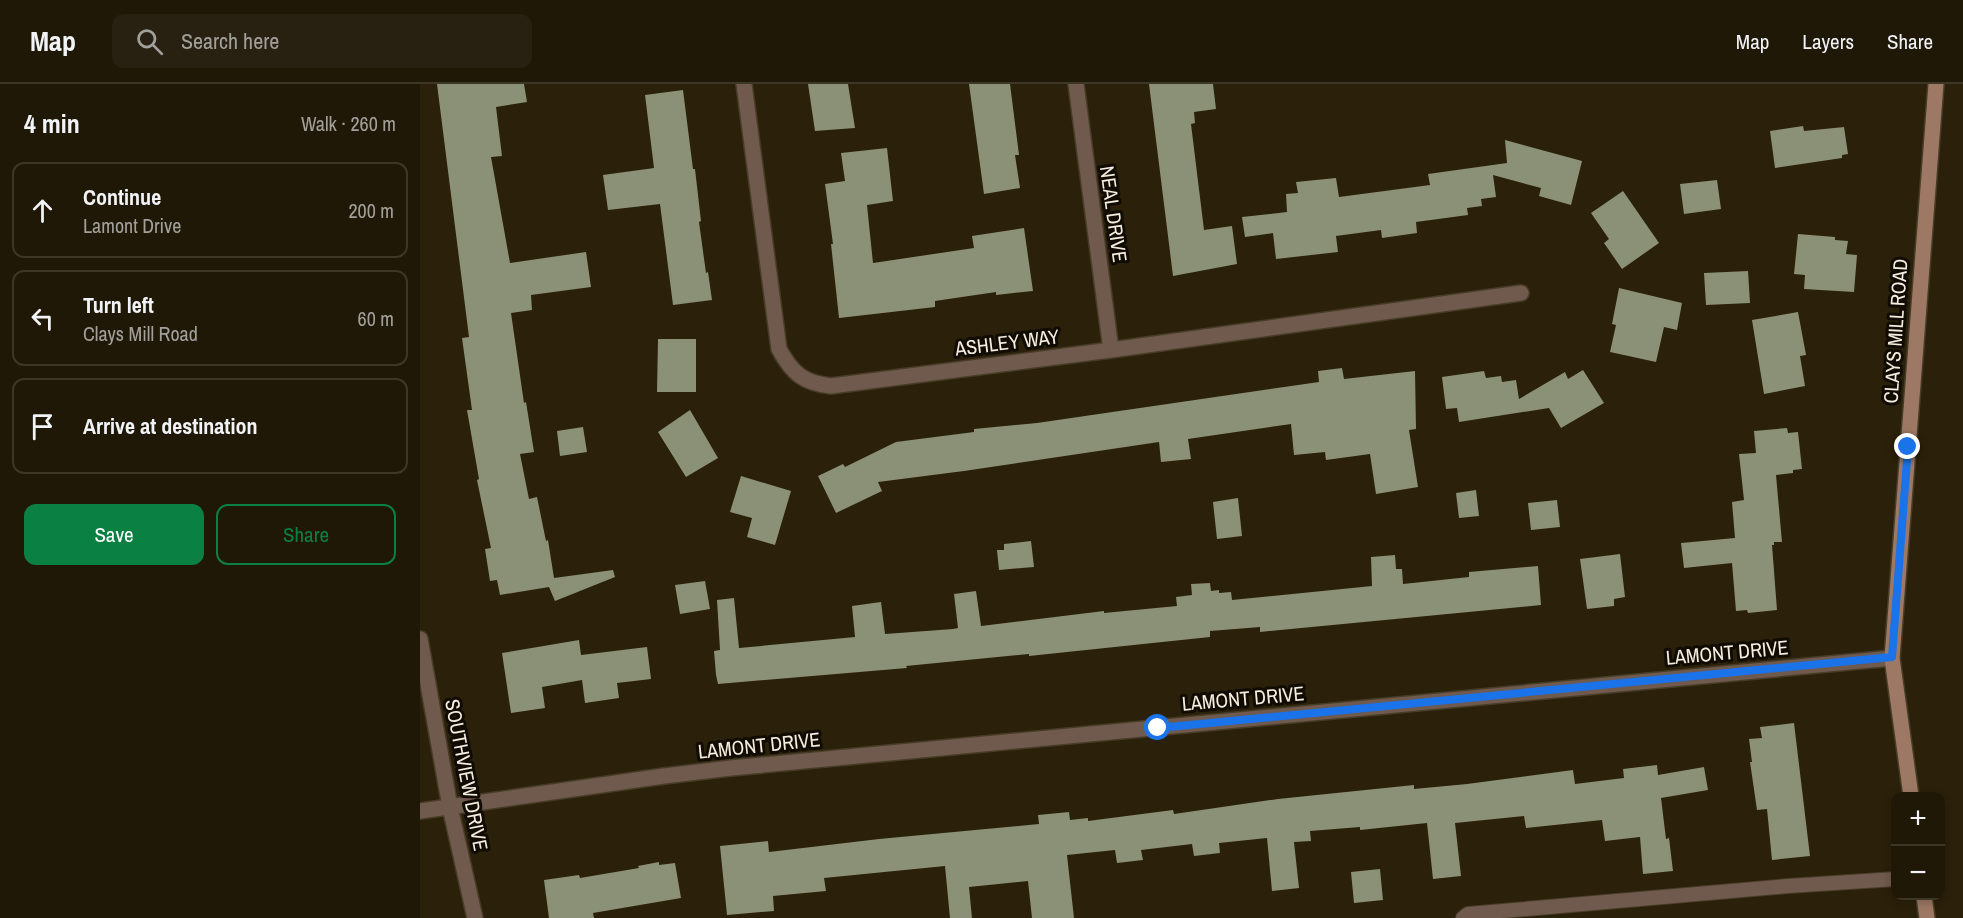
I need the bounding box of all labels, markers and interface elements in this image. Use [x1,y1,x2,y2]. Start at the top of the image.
search box [112,14,532,68]
text: Map [30,22,76,60]
icon: search [133,25,166,58]
text: Search here [181,26,279,56]
text: Map [1736,27,1769,56]
text: Layers [1802,27,1854,56]
text: Share [1887,27,1933,56]
text: 4 min [24,106,80,141]
text: Walk · 260 m [301,110,396,137]
street label: NEAL DRIVE [1094,164,1134,264]
text: Continue [83,182,161,212]
icon: ahead [26,194,59,227]
text: 200 m [348,197,394,224]
text: Lamont Drive [83,212,181,239]
street label: CLAYS MILL ROAD [1876,258,1914,404]
text: Turn left [83,290,154,320]
icon: left [26,302,59,335]
text: 60 m [358,305,394,332]
text: Clays Mill Road [83,320,198,347]
street label: ASHLEY WAY [952,322,1061,362]
icon: arrive [26,410,59,443]
text: Arrive at destination [83,411,257,441]
route end [1894,433,1920,459]
button: Save [24,504,204,565]
button: Share [216,504,396,565]
street label: LAMONT DRIVE [1665,633,1789,671]
street label: LAMONT DRIVE [1181,679,1305,717]
street label: SOUTHVIEW DRIVE [439,697,495,853]
route start [1144,714,1170,740]
street label: LAMONT DRIVE [697,725,821,765]
map controls [1891,792,1945,900]
button: + [1891,792,1945,846]
button: − [1891,846,1945,900]

